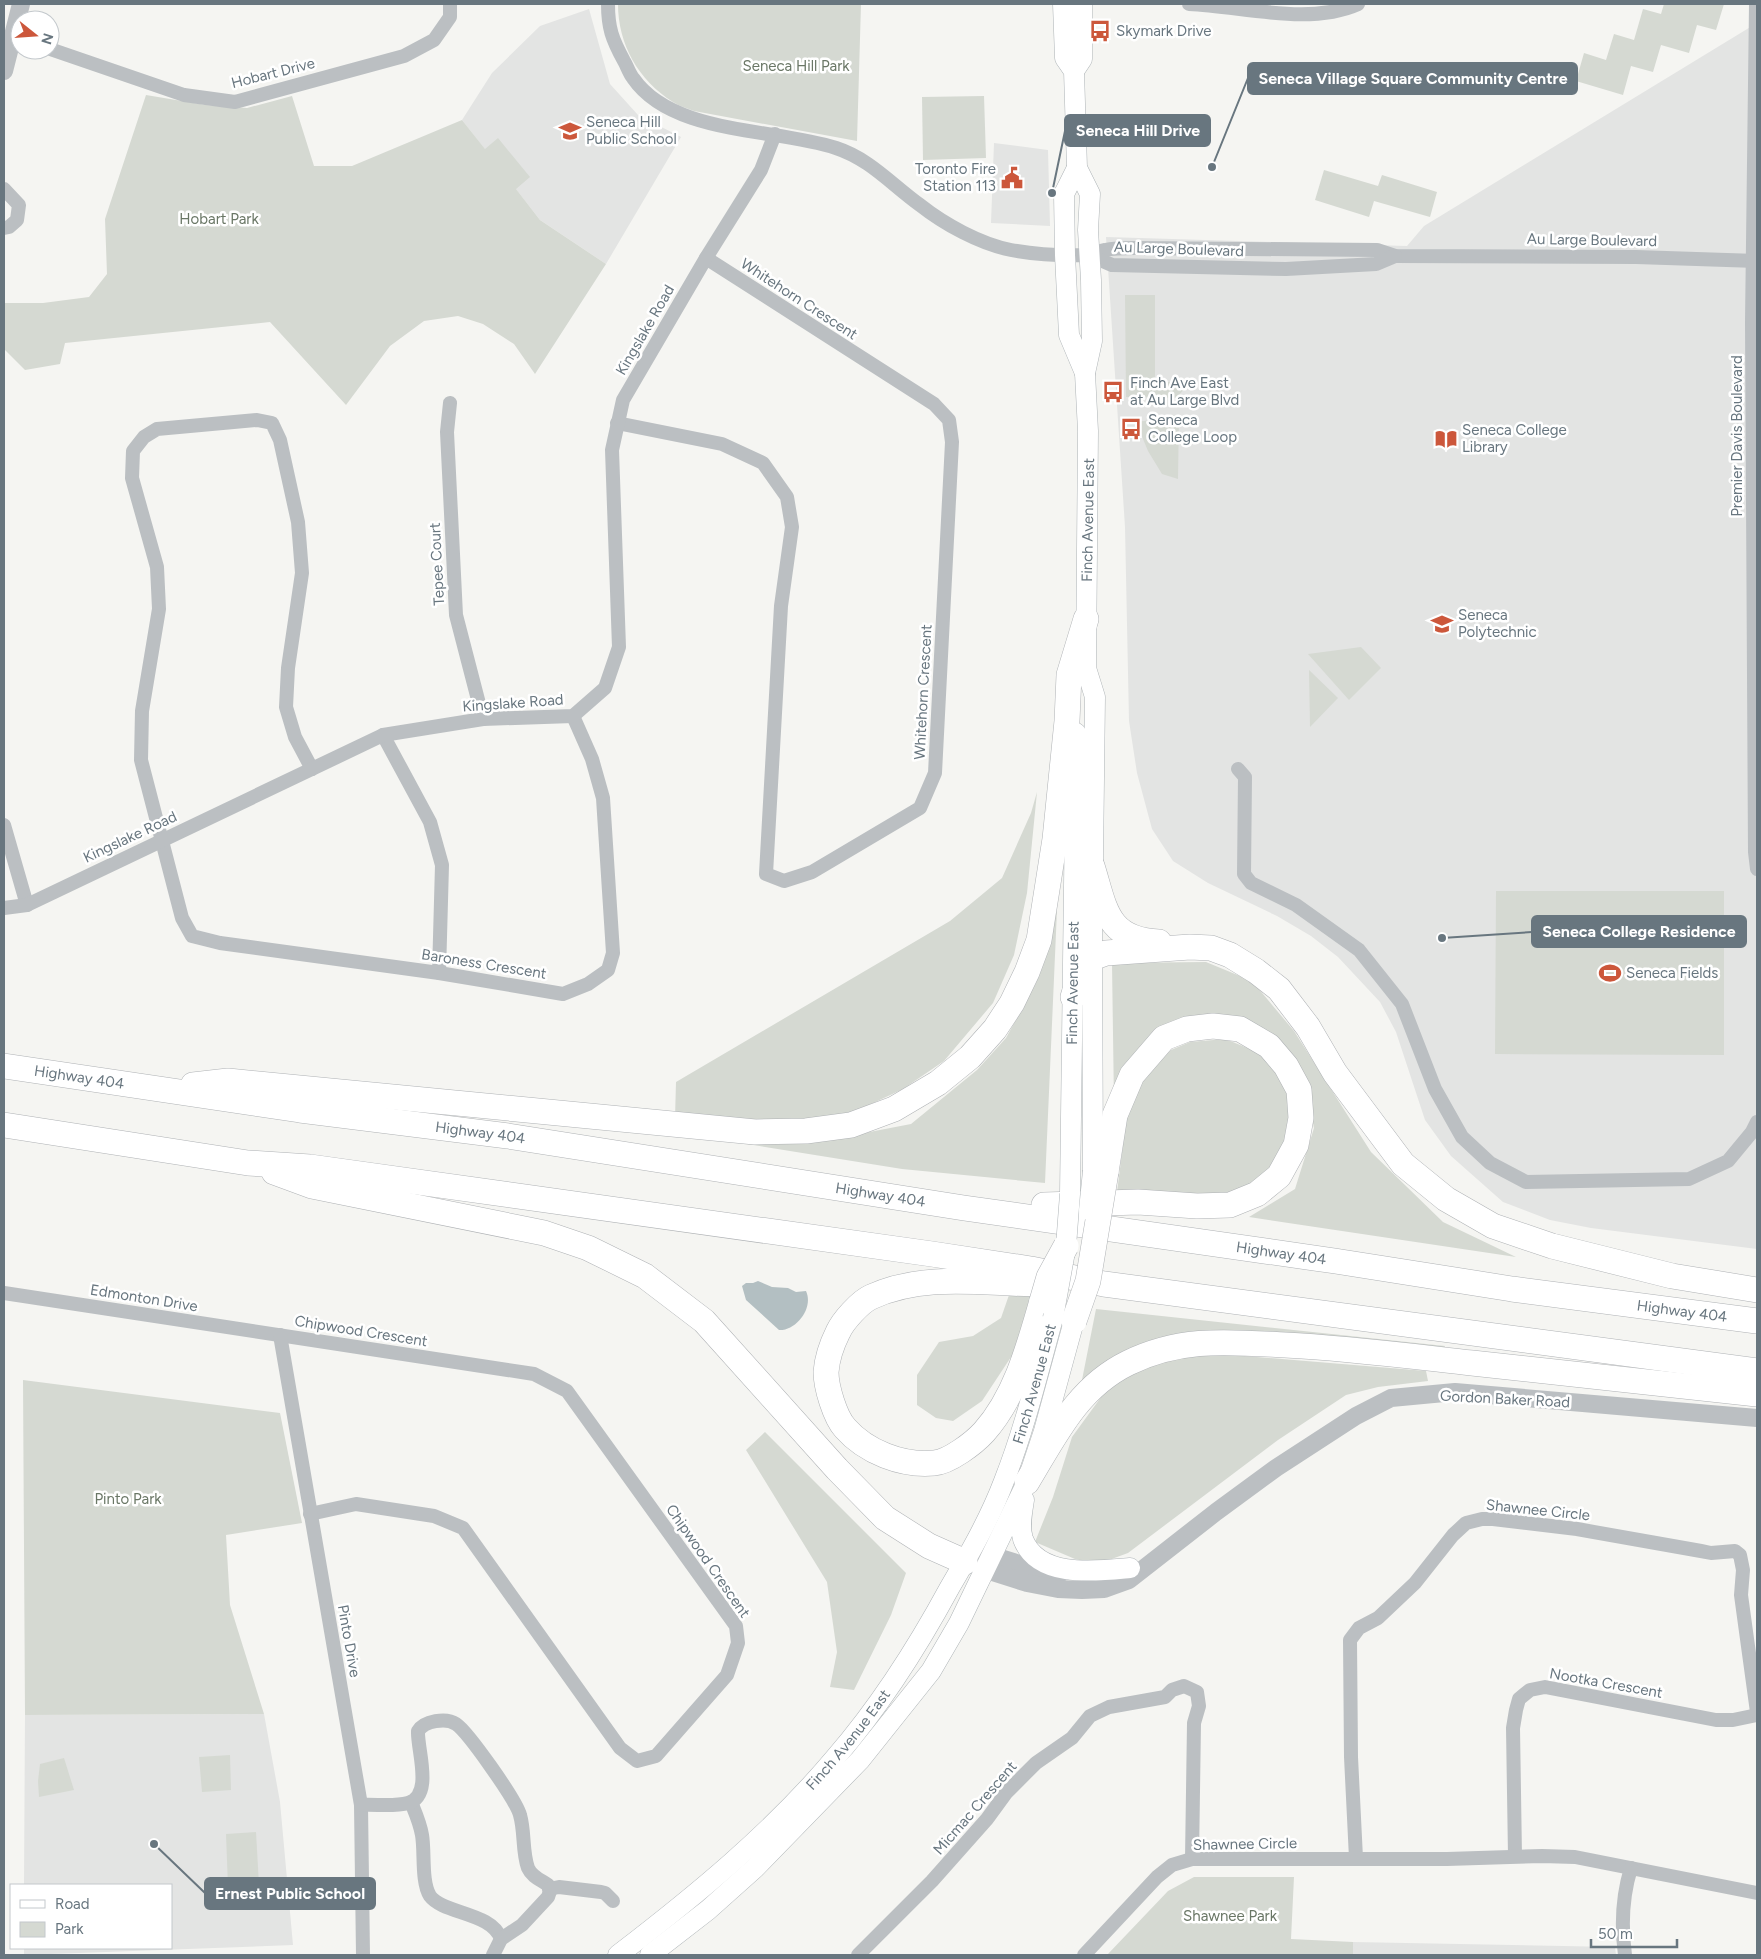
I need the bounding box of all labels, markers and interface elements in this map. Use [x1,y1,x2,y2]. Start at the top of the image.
north arrow [10,10,60,60]
bus stop icon: Skymark Drive [1087,18,1113,44]
place label: Skymark Drive [1116,22,1212,40]
text: N [37,31,57,46]
street label: Hobart Drive [229,54,317,92]
park label: Seneca Hill Park [742,57,850,75]
callout: Seneca Village Square Community Centre [1248,63,1577,94]
text: Seneca Village Square Community Centre [1258,69,1568,88]
place label: Seneca Hill Public School [586,113,677,148]
callout: Seneca Hill Drive [1065,115,1210,146]
school or university icon: Seneca Hill Public School [557,118,583,144]
text: Seneca Hill Drive [1076,121,1200,140]
place label: Toronto Fire Station 113 [915,160,996,195]
public building icon: Toronto Fire Station 113 [999,165,1025,191]
park label: Hobart Park [179,210,259,228]
street label: Au Large Boulevard [1527,230,1657,250]
street label: Au Large Boulevard [1114,238,1244,260]
street label: Whitehorn Crescent [737,254,861,344]
street label: Kingslake Road [612,282,678,378]
street label: Premier Davis Boulevard [1728,355,1746,517]
place label: Finch Ave East at Au Large Blvd [1130,374,1239,409]
bus stop icon: Finch Ave East at Au Large Blvd [1100,379,1126,405]
place label: Seneca College Loop [1148,411,1237,446]
bus stop icon: Seneca College Loop [1118,416,1144,442]
place label: Seneca College Library [1462,421,1567,456]
library icon: Seneca College Library [1433,426,1459,452]
street label: Finch Avenue East [1078,458,1098,582]
street label: Tepee Court [426,522,448,606]
place label: Seneca Polytechnic [1458,606,1537,641]
school or university icon: Seneca Polytechnic [1429,611,1455,637]
street label: Whitehorn Crescent [910,623,936,760]
street label: Kingslake Road [462,690,564,716]
street label: Kingslake Road [80,807,180,867]
callout: Seneca College Residence [1532,916,1746,947]
street label: Finch Avenue East [1063,921,1083,1045]
text: Seneca College Residence [1542,922,1736,941]
street label: Baroness Crescent [420,945,548,983]
sports icon: Seneca Fields [1597,960,1623,986]
place label: Seneca Fields [1626,964,1718,982]
street label: Highway 404 [33,1062,125,1093]
street label: Highway 404 [434,1118,527,1148]
street label: Highway 404 [834,1179,927,1211]
street label: Highway 404 [1235,1238,1328,1269]
street label: Edmonton Drive [89,1281,199,1315]
street label: Highway 404 [1636,1296,1728,1326]
street label: Chipwood Crescent [293,1312,429,1350]
street label: Finch Avenue East [1009,1322,1060,1446]
street label: Gordon Baker Road [1440,1387,1570,1411]
park label: Pinto Park [94,1490,162,1508]
street label: Shawnee Circle [1485,1496,1591,1524]
street label: Chipwood Crescent [662,1501,754,1621]
street label: Pinto Drive [334,1603,364,1679]
street label: Nootka Crescent [1548,1664,1664,1702]
street label: Finch Avenue East [802,1686,894,1794]
street label: Micmac Crescent [930,1757,1021,1858]
street label: Shawnee Circle [1193,1834,1297,1854]
callout: Ernest Public School [205,1878,375,1909]
legend [10,1884,172,1949]
text: Ernest Public School [215,1884,365,1903]
text: Road [55,1895,90,1913]
park label: Shawnee Park [1183,1907,1278,1925]
scale bar [1591,1916,1677,1948]
text: Park [55,1920,84,1938]
text: 50 m [1598,1925,1633,1943]

